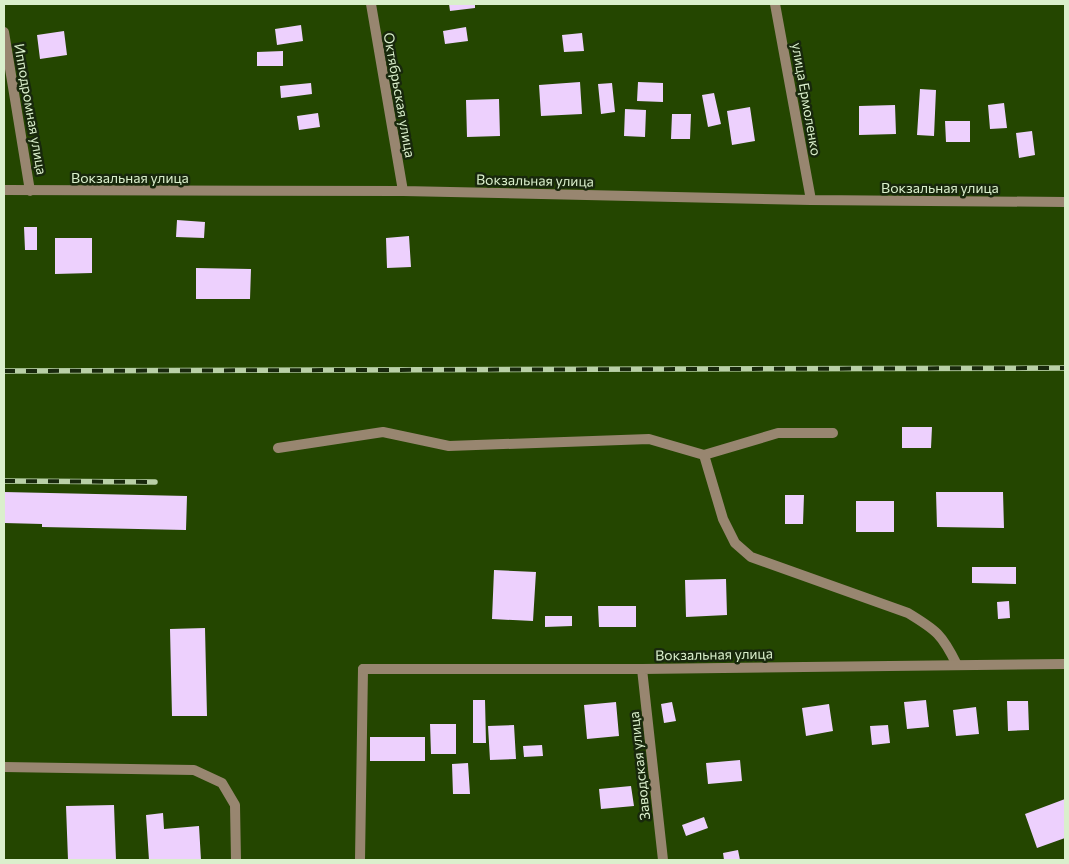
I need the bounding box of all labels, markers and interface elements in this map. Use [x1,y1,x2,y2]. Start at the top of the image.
street label: Октябрьская улица [381,31,419,159]
street label: улица Ермоленко [789,41,825,157]
street label: Ипподромная улица [11,42,51,176]
street label: Вокзальная улица [71,169,189,186]
street label: Вокзальная улица [476,170,594,190]
street label: Вокзальная улица [881,179,999,196]
street label: Вокзальная улица [655,644,773,664]
street label: Заводская улица [625,711,653,821]

